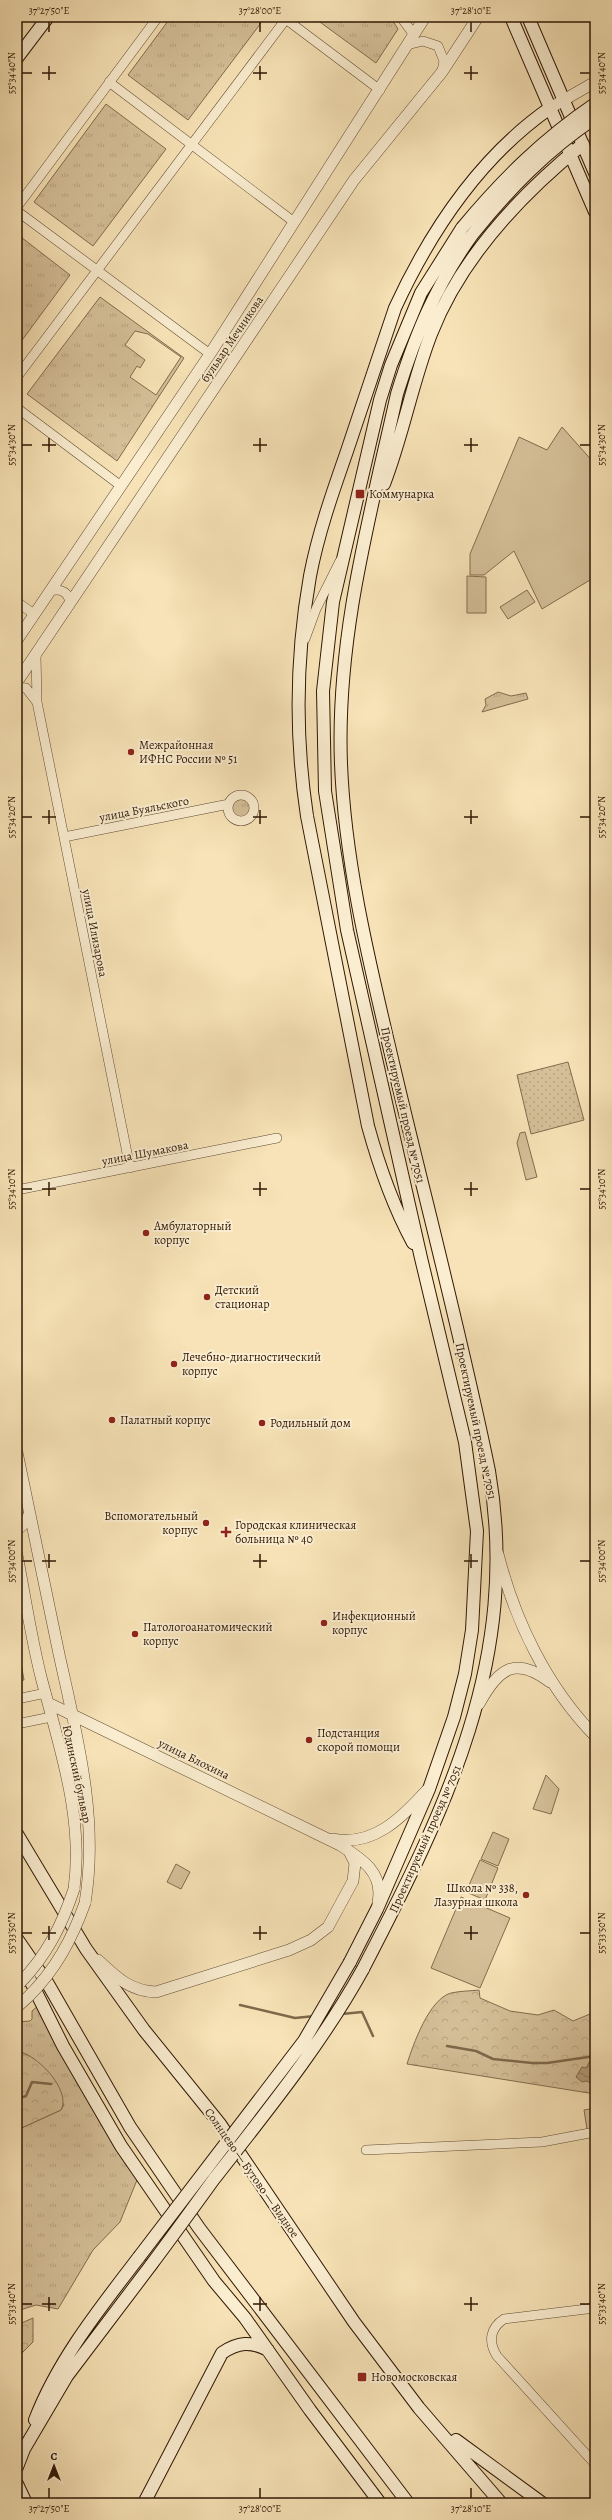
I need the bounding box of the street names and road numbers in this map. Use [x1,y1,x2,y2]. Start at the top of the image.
street label: бульвар Мечникова [197,292,267,385]
street label: улица Буяльского [97,792,190,826]
street label: улица Илизарова [78,887,111,979]
street label: Проектируемый проезд № 7051 [377,1025,429,1185]
street label: улица Шумакова [99,1137,190,1169]
street label: Проектируемый проезд № 7051 [452,1341,500,1501]
street label: Юдинский бульвар [59,1723,95,1825]
street label: улица Блохина [155,1734,233,1783]
street label: Проектируемый проезд № 7051 [385,1763,465,1915]
street label: Солнцево — Бутово — Видное [201,2105,303,2241]

